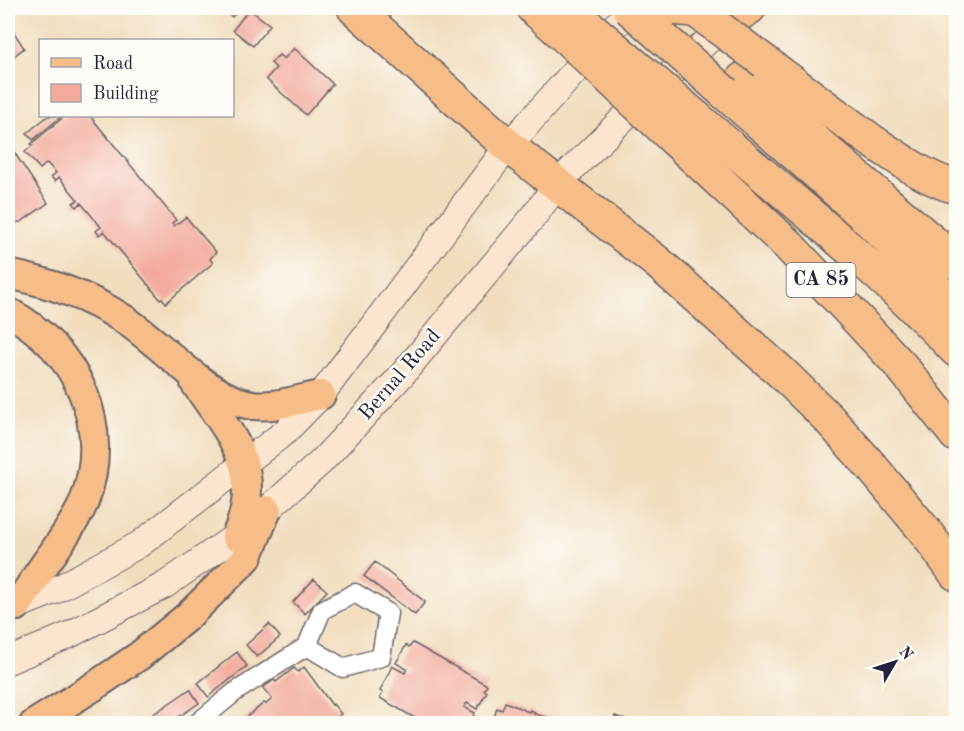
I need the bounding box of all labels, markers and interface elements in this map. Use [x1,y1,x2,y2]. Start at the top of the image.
legend [39,39,234,117]
text: Road [93,55,133,73]
text: Building [93,85,159,103]
road number: CA 85 [786,263,856,297]
street label: Bernal Road [355,326,445,424]
north arrow [865,632,925,692]
text: N [895,644,916,664]

